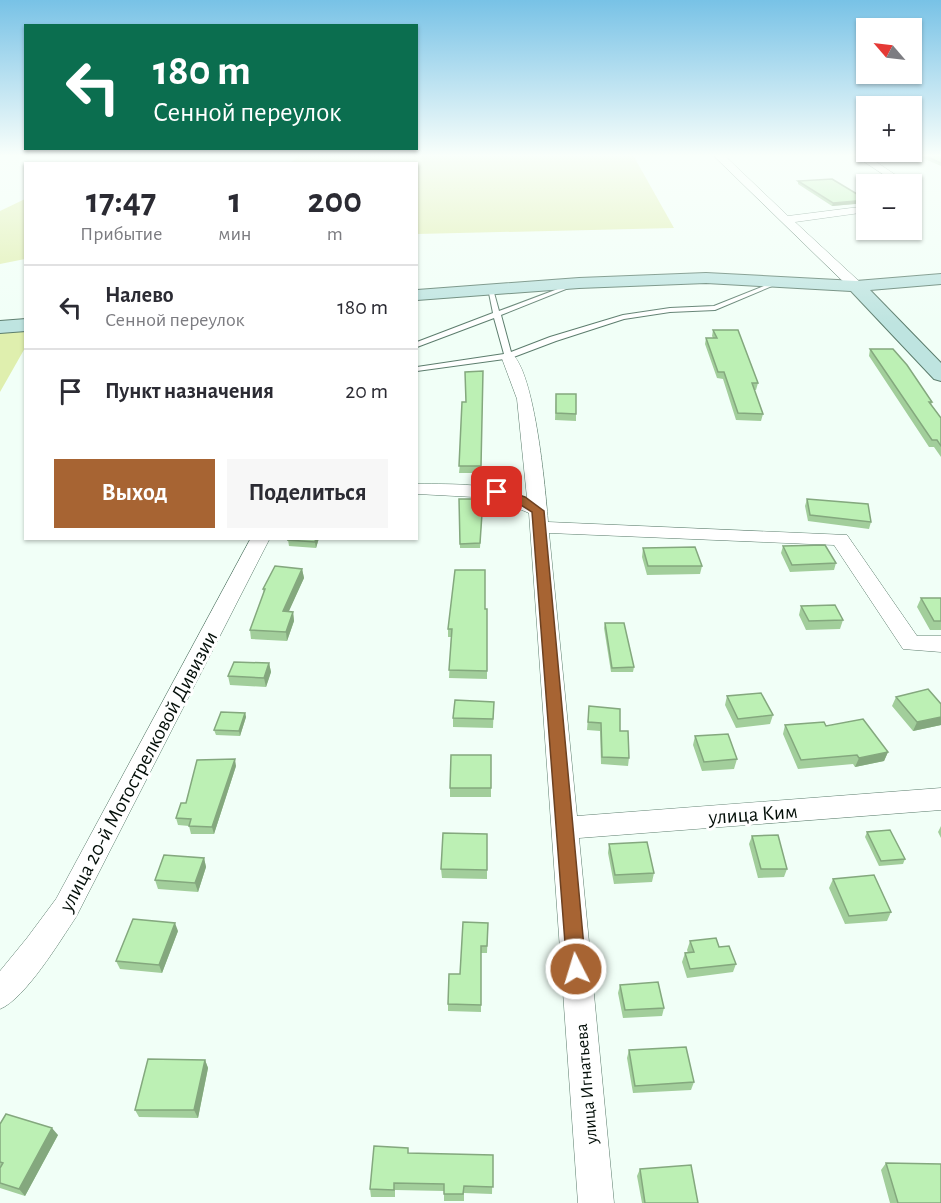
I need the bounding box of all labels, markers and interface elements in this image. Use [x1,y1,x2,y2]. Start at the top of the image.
north arrow [856,18,922,84]
map controls [856,18,922,240]
icon: left [54,48,132,126]
text: 180 m [153,50,251,92]
button: + [856,96,922,162]
text: Сенной переулок [153,99,342,126]
button: − [856,174,922,240]
text: 17:47 [86,183,156,219]
text: 1 [228,183,241,219]
text: 200 [308,183,362,219]
text: Прибытие [80,224,162,244]
text: мин [218,224,252,244]
text: m [327,224,343,244]
text: Налево [105,284,174,306]
icon: left [54,291,87,324]
text: 180 m [337,296,388,318]
text: Сенной переулок [105,310,245,330]
icon: arrive [54,375,87,408]
text: Пункт назначения [105,380,274,402]
text: 20 m [345,380,388,402]
button: Выход [54,459,215,528]
button: Поделиться [227,459,388,528]
pin [471,466,522,517]
icon: arrive [480,475,513,508]
street label: улица 20-й Мотострелковой Дивизии [55,628,221,916]
street label: улица Ким [707,801,798,828]
position arrow [544,937,608,1001]
street label: улица Игнатьева [573,1023,601,1146]

